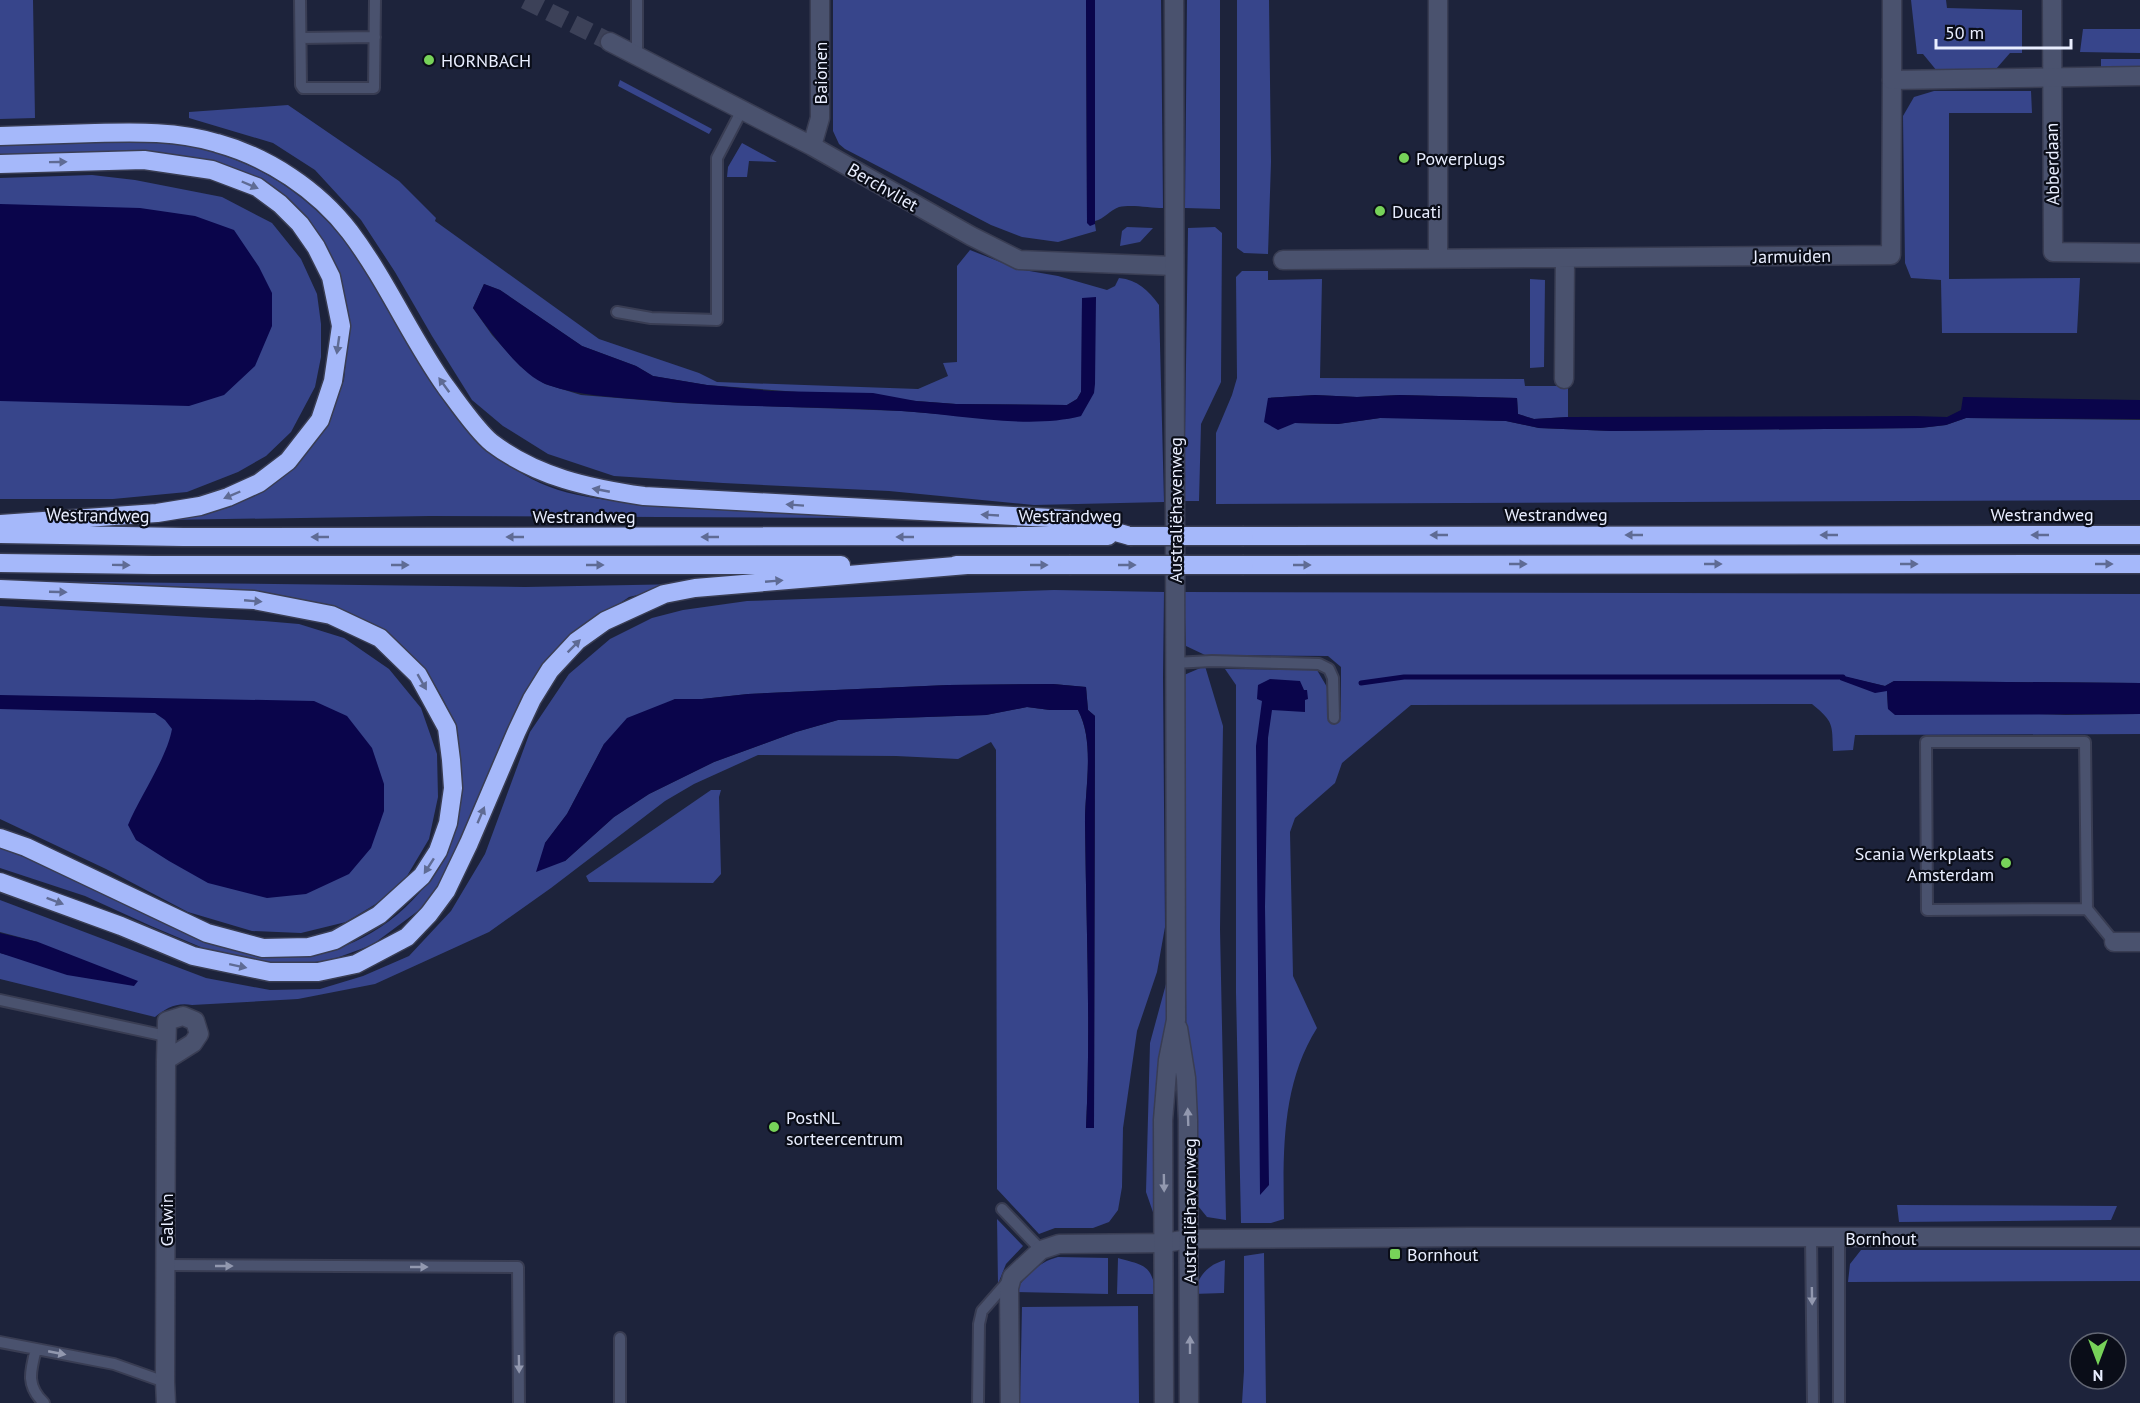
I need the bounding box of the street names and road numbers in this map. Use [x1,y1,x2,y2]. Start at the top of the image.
street label: Baionen [809,42,832,104]
street label: Abberdaan [2040,122,2064,206]
street label: Berchvliet [844,158,922,216]
street label: Jarmuiden [1752,244,1831,268]
street label: Australiëhavenweg [1164,437,1187,583]
street label: Westrandweg [46,503,150,527]
street label: Westrandweg [1504,503,1608,526]
street label: Westrandweg [1990,503,2094,526]
street label: Westrandweg [1018,504,1122,527]
street label: Westrandweg [532,505,636,528]
street label: Australiëhavenweg [1178,1138,1201,1284]
street label: Galwin [155,1193,178,1247]
street label: Bornhout [1845,1227,1917,1250]

